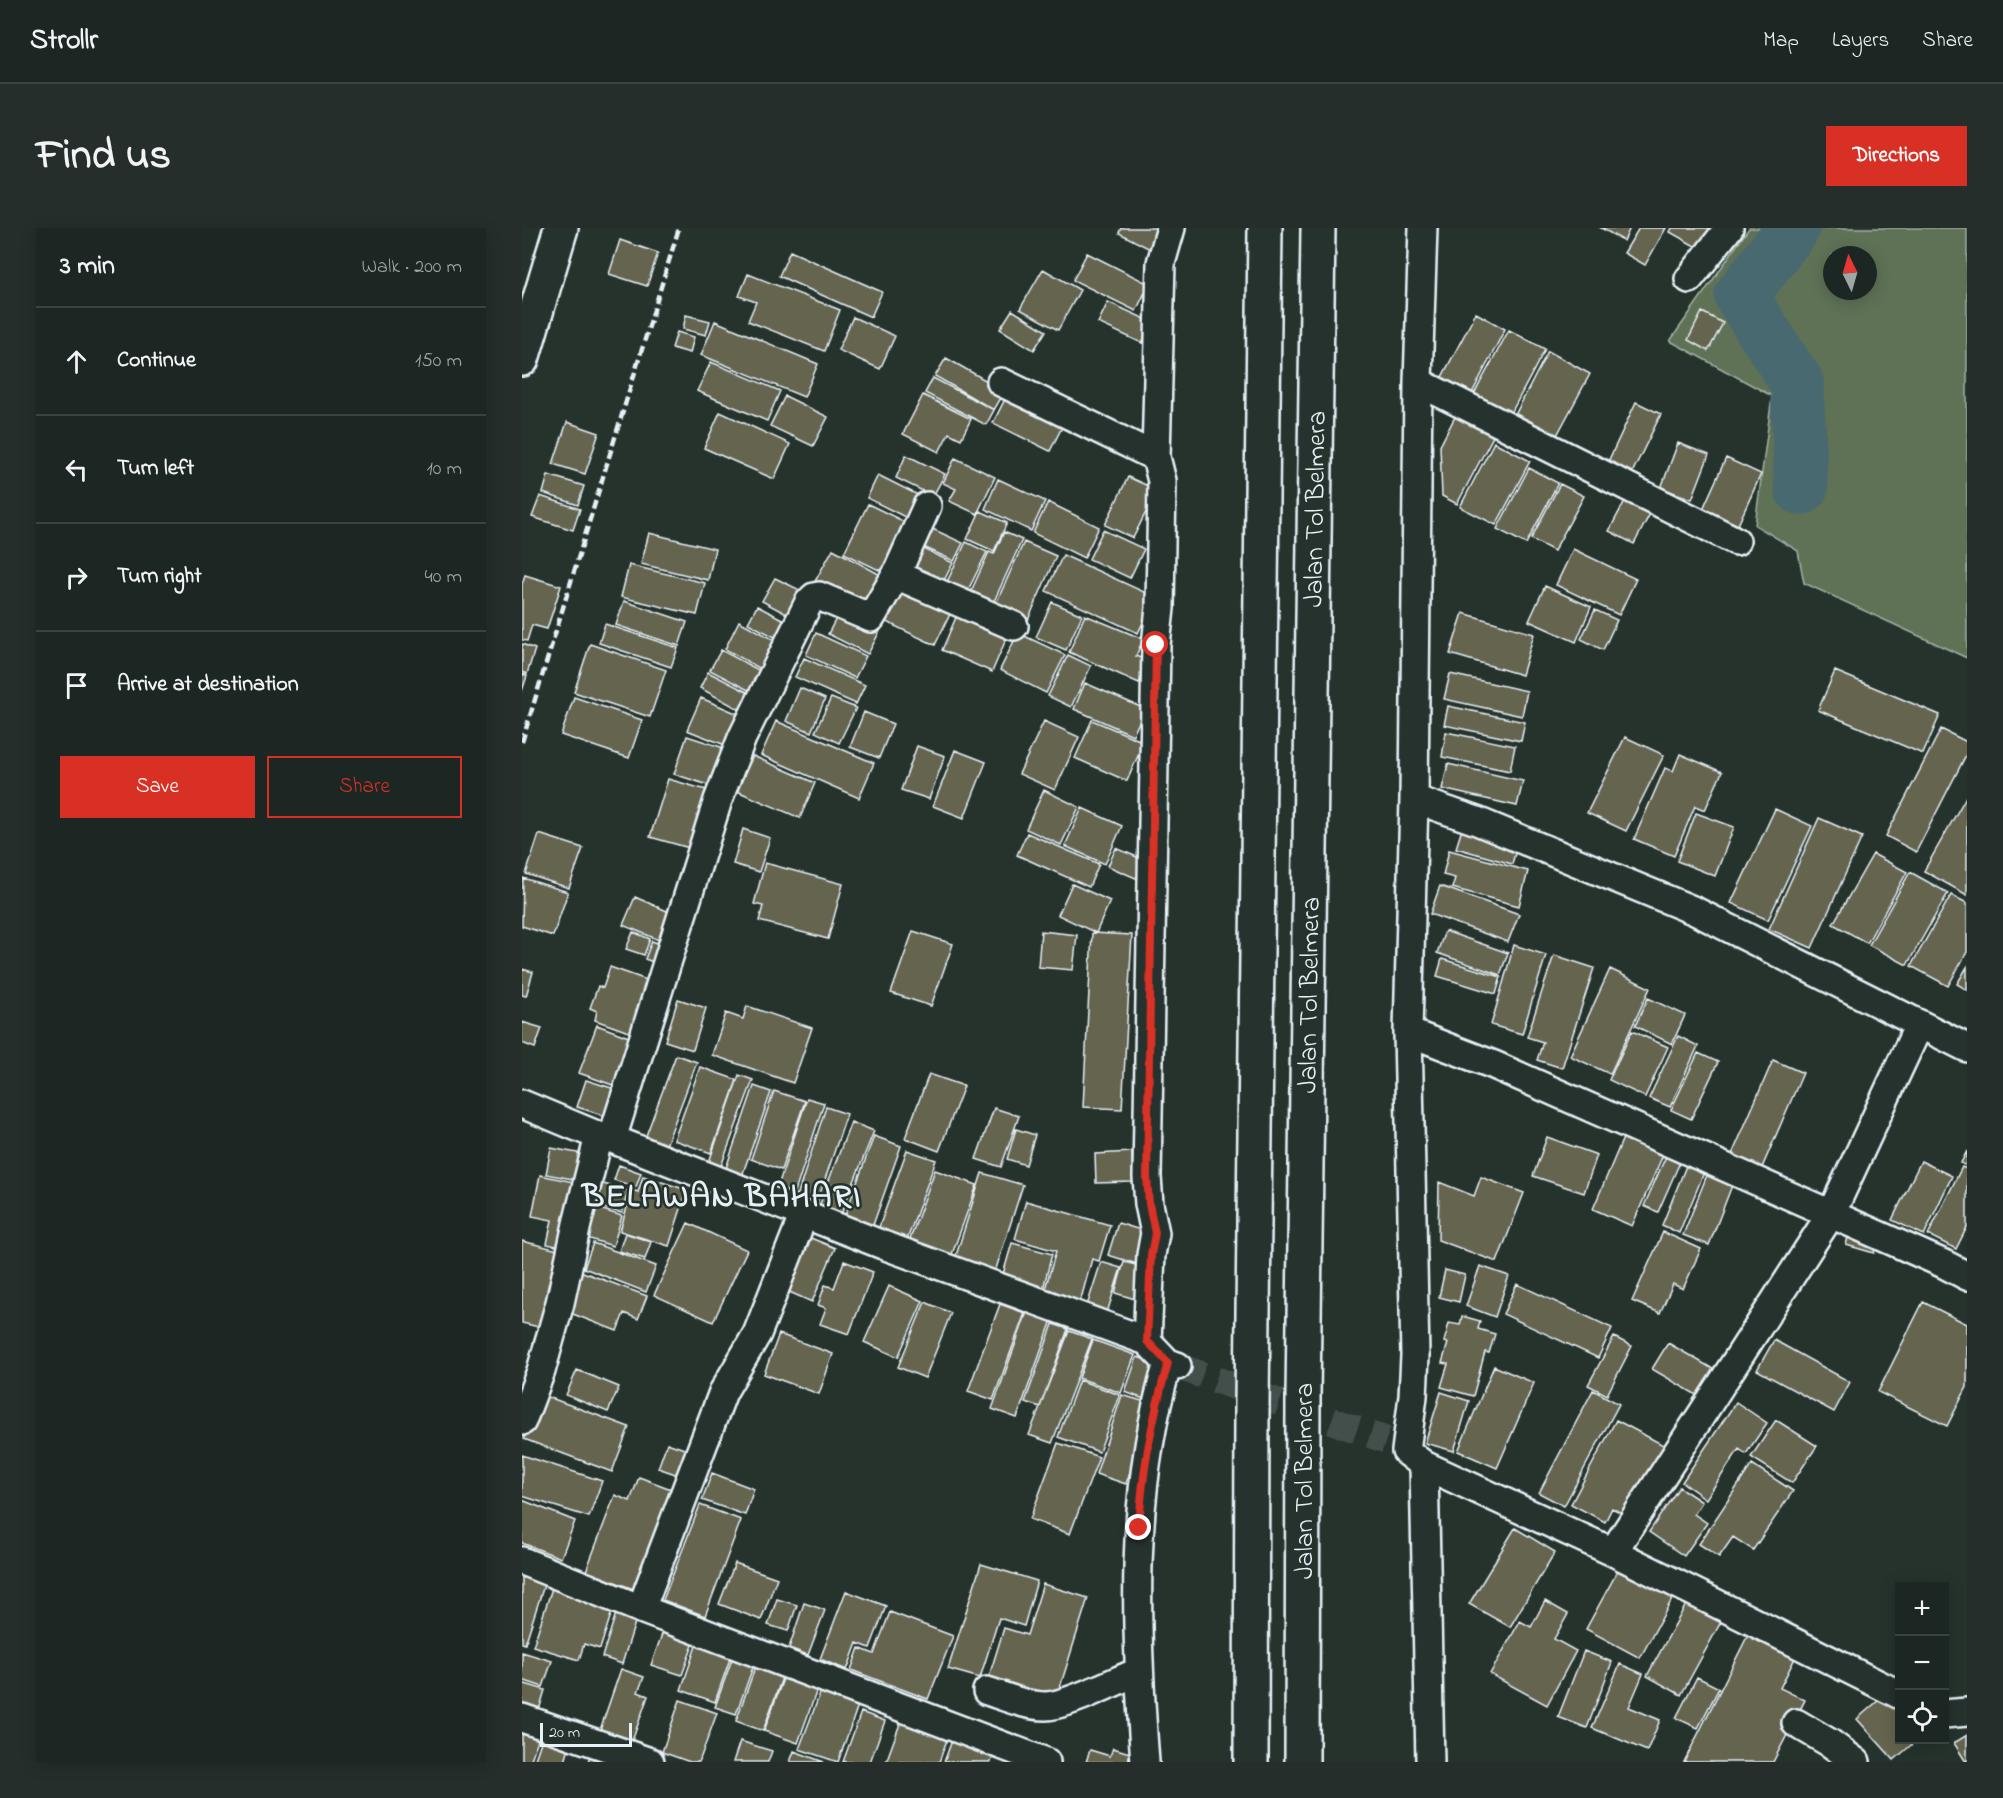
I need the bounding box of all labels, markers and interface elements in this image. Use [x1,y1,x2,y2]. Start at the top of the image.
text: Strollr [30,21,98,62]
text: Map [1763,26,1799,56]
text: Layers [1832,26,1889,56]
text: Share [1922,26,1973,56]
text: Find us [36,126,171,187]
button: Directions [1826,126,1967,186]
north arrow [1823,246,1877,300]
text: 3 min [60,248,115,286]
text: Walk · 200 m [362,253,462,282]
icon: ahead [60,345,93,378]
text: Continue [117,345,196,377]
text: 150 m [415,347,462,376]
street label: Jalan Tol Belmera [1295,410,1338,608]
icon: left [60,453,93,486]
text: Turn left [117,453,194,485]
text: 10 m [426,455,462,484]
icon: right [60,561,93,594]
text: Turn right [117,561,202,593]
text: 40 m [425,563,462,592]
route start [1142,631,1168,657]
icon: arrive [60,669,93,702]
text: Arrive at destination [117,669,299,701]
button: Save [60,756,255,818]
button: Share [267,756,462,818]
street label: Jalan Tol Belmera [1289,896,1332,1094]
district label: BELAWAN BAHARI [580,1174,862,1222]
street label: Jalan Tol Belmera [1286,1383,1325,1579]
route end [1125,1514,1151,1540]
map controls [1895,1582,1949,1744]
button: + [1895,1582,1949,1636]
button: − [1895,1636,1949,1690]
button: locate [1895,1690,1949,1744]
scale bar [540,1720,632,1748]
text: 20 m [549,1721,580,1745]

